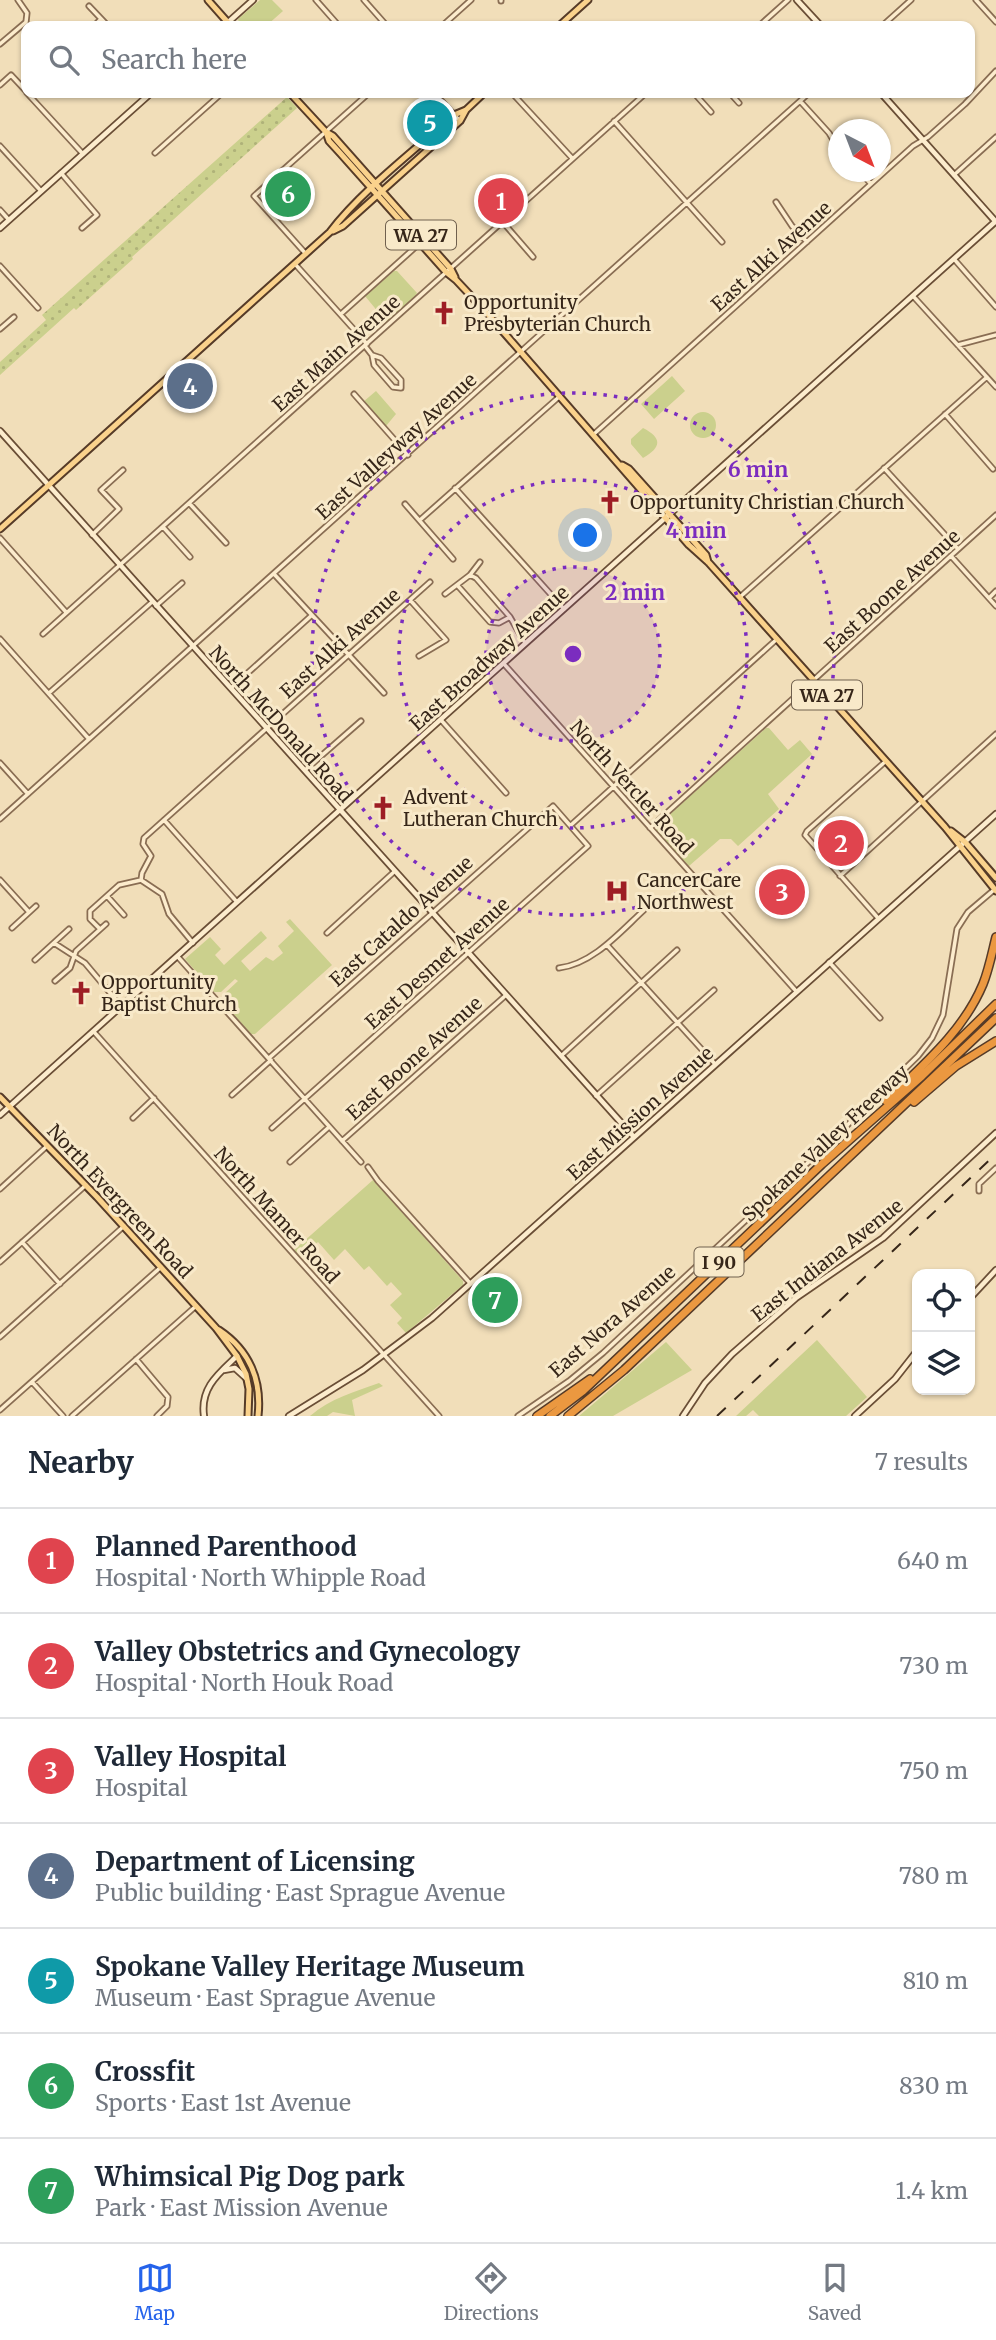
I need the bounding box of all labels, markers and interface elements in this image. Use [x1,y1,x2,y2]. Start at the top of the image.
search box [21,21,975,98]
icon: search [45,41,83,79]
text: Search here [101,43,247,76]
pin: 5 [407,97,453,149]
north arrow [828,119,891,182]
pin: 6 [265,168,311,220]
pin: 1 [478,175,524,227]
street label: East Alki Avenue [706,196,836,316]
road number: WA 27 [386,220,456,249]
street label: East Main Avenue [267,289,405,417]
place label: Opportunity Presbyterian Church [464,290,651,336]
church icon: Opportunity Presbyterian Church [430,299,458,327]
pin: 4 [167,360,213,412]
street label: East Valleyway Avenue [311,368,481,524]
text: 6 min [728,456,788,483]
church icon: Opportunity Christian Church [596,488,624,516]
place label: Opportunity Christian Church [630,490,905,514]
text: 4 min [666,517,726,544]
your location [568,518,602,552]
street label: East Boone Avenue [819,524,965,658]
text: 2 min [605,579,665,606]
street label: East Broadway Avenue [404,580,574,736]
street label: East Alki Avenue [275,583,405,703]
street label: North McDonald Road [204,641,358,807]
centre of rings [561,642,585,666]
road number: WA 27 [792,680,862,710]
street label: North Vercler Road [565,715,699,859]
place label: Advent Lutheran Church [402,785,558,831]
church icon: Advent Lutheran Church [369,794,397,822]
pin: 2 [818,817,864,869]
street label: East Cataldo Avenue [324,850,478,992]
pin: 3 [759,866,805,918]
place label: CancerCare Northwest [637,868,741,914]
hospital icon: CancerCare Northwest [603,877,631,905]
street label: East Desmet Avenue [360,892,514,1034]
place label: Opportunity Baptist Church [101,970,237,1016]
church icon: Opportunity Baptist Church [67,979,95,1007]
street label: East Boone Avenue [341,991,487,1125]
street label: East Mission Avenue [562,1041,718,1185]
street label: Spokane Valley Freeway [737,1060,913,1226]
street label: North Evergreen Road [42,1119,198,1283]
street label: North Mamer Road [209,1142,345,1288]
street label: East Indiana Avenue [747,1193,907,1327]
road number: I 90 [694,1247,744,1276]
street label: East Nora Avenue [544,1260,680,1382]
map controls [912,1269,975,1395]
button: locate [912,1269,975,1332]
pin: 7 [472,1274,518,1326]
button: layers [912,1332,975,1395]
text: Nearby [28,1443,134,1481]
text: 7 results [875,1447,968,1476]
text: Planned Parenthood [95,1530,357,1563]
text: 1 [46,1546,56,1575]
text: 640 m [897,1546,968,1575]
text: Hospital · North Whipple Road [95,1563,426,1592]
text: Valley Obstetrics and Gynecology [95,1635,520,1668]
text: 2 [44,1651,58,1680]
text: 730 m [899,1651,968,1680]
text: Hospital · North Houk Road [95,1668,393,1697]
text: Valley Hospital [95,1740,287,1773]
text: 3 [44,1756,58,1785]
text: 750 m [899,1756,968,1785]
text: Hospital [95,1773,188,1802]
text: Department of Licensing [95,1845,415,1878]
text: 4 [44,1861,58,1890]
text: 780 m [899,1861,968,1890]
text: Public building · East Sprague Avenue [95,1878,505,1907]
text: Spokane Valley Heritage Museum [95,1950,525,1983]
text: 5 [44,1966,58,1995]
text: 810 m [902,1966,968,1995]
text: Museum · East Sprague Avenue [95,1983,435,2012]
text: Crossfit [95,2055,195,2088]
text: 6 [44,2071,58,2100]
text: 830 m [899,2071,968,2100]
text: Sports · East 1st Avenue [95,2088,351,2117]
text: Whimsical Pig Dog park [95,2160,405,2193]
text: 7 [44,2176,58,2205]
text: 1.4 km [895,2176,968,2205]
text: Park · East Mission Avenue [95,2193,388,2222]
tab: Map [134,2259,175,2325]
tab: Directions [444,2259,539,2325]
tab: Saved [808,2259,862,2325]

